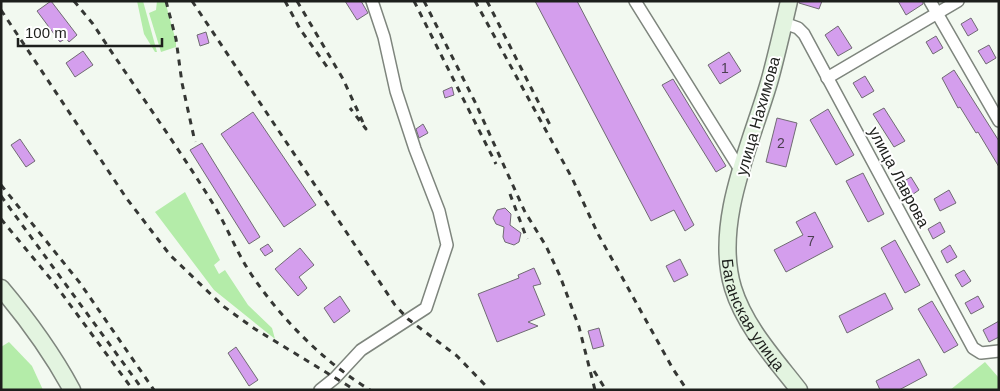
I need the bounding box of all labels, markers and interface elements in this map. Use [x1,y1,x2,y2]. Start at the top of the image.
scale bar [18,15,161,47]
text: 100 m [25,24,67,41]
street label: улица Нахимова [733,54,783,177]
house number: 1 [721,60,729,76]
street label: улица Лаврова [865,124,933,230]
house number: 2 [777,135,785,151]
house number: 7 [807,233,815,249]
street label: Баганская улица [719,258,788,374]

